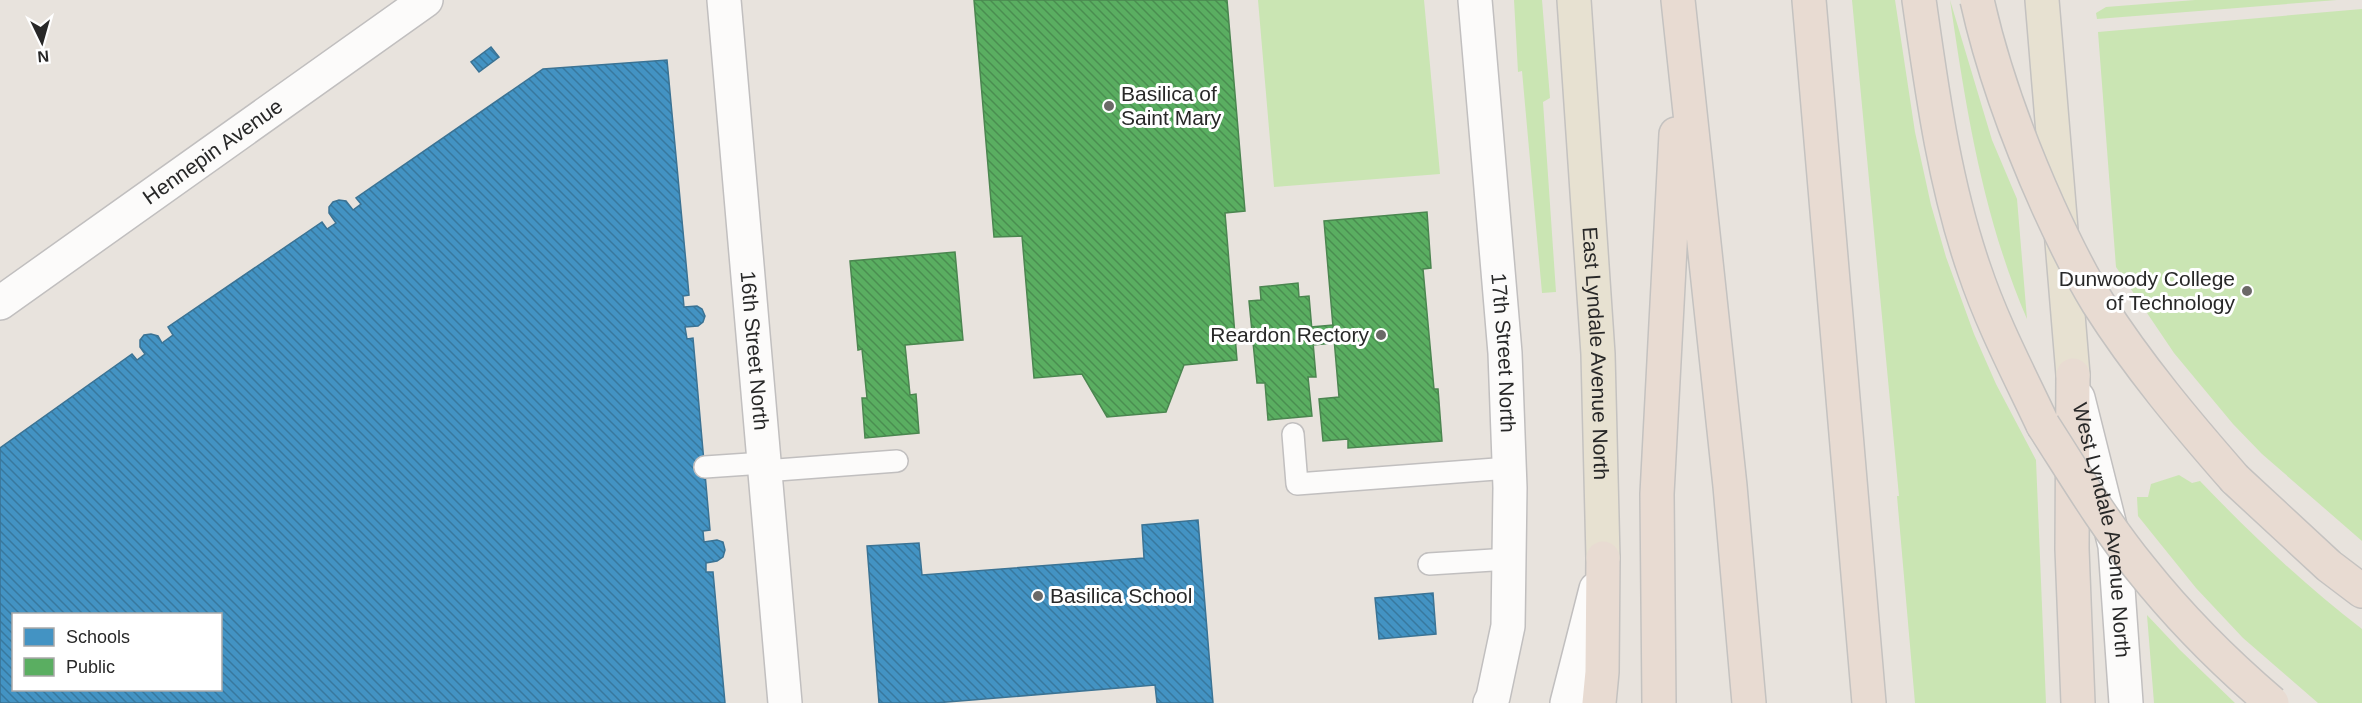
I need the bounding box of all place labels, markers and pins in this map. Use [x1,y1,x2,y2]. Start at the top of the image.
place label: Basilica of Saint Mary [1121,82,1222,129]
marker: Basilica of Saint Mary [1102,99,1116,113]
place label: Dunwoody College of Technology [2059,267,2235,314]
marker: Dunwoody College of Technology [2240,284,2254,298]
place label: Reardon Rectory [1210,323,1369,346]
marker: Reardon Rectory [1374,328,1388,342]
place label: Basilica School [1050,584,1192,607]
marker: Basilica School [1031,589,1045,603]

